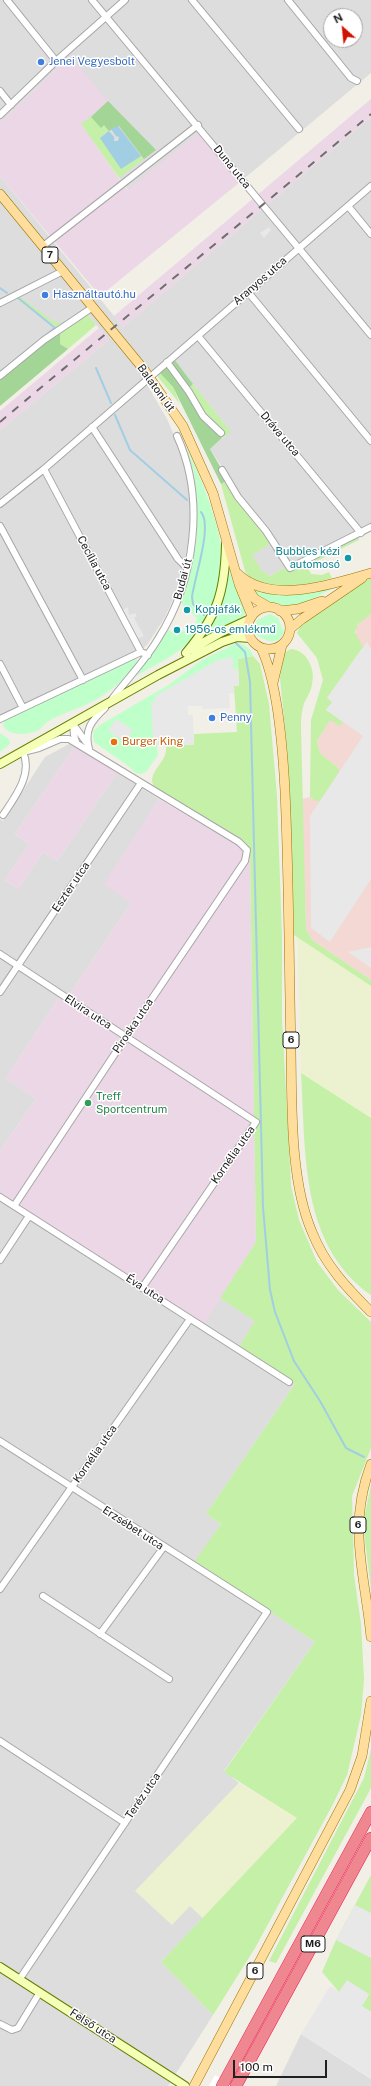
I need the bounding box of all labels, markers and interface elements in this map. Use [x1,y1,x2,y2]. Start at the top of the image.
north arrow [323,8,363,48]
text: N [331,11,345,26]
place label: Jenei Vegyesbolt [49,55,135,69]
marker: Jenei Vegyesbolt [36,57,46,67]
street label: Duna utca [211,143,253,191]
road number: 7 [42,247,58,263]
street label: Aranyos utca [230,254,290,308]
place label: Használtautó.hu [53,288,136,302]
marker: Használtautó.hu [40,290,50,300]
street label: Balatoni út [134,362,178,414]
street label: Dráva utca [257,409,303,459]
street label: Cecília utca [74,534,114,592]
place label: Bubbles kézi automosó [276,545,340,571]
marker: Bubbles kézi automosó [343,553,353,563]
street label: Budai út [171,557,195,601]
place label: Kopjafák [195,603,240,617]
marker: Kopjafák [182,605,192,615]
place label: 1956-os emlékmű [185,623,276,637]
marker: 1956-os emlékmű [172,625,182,635]
place label: Penny [220,711,252,725]
marker: Penny [207,713,217,723]
place label: Burger King [122,735,183,749]
marker: Burger King [109,737,119,747]
street label: Eszter utca [49,860,93,914]
street label: Elvira utca [62,992,114,1032]
street label: Piroska utca [110,996,156,1056]
road number: 6 [283,1032,299,1048]
place label: Treff Sportcentrum [96,1090,167,1116]
marker: Treff Sportcentrum [83,1098,93,1108]
street label: Kornélia utca [208,1124,258,1186]
street label: Éva utca [123,1272,167,1306]
street label: Kornélia utca [70,1423,120,1485]
street label: Erzsébet utca [100,1503,166,1553]
road number: 6 [350,1517,366,1533]
street label: Teréz utca [123,1770,163,1822]
road number: M6 [301,1936,325,1952]
road number: 6 [247,1963,263,1979]
street label: Felső utca [67,2006,119,2046]
scale bar [235,2052,329,2078]
text: 100 m [240,2060,273,2074]

